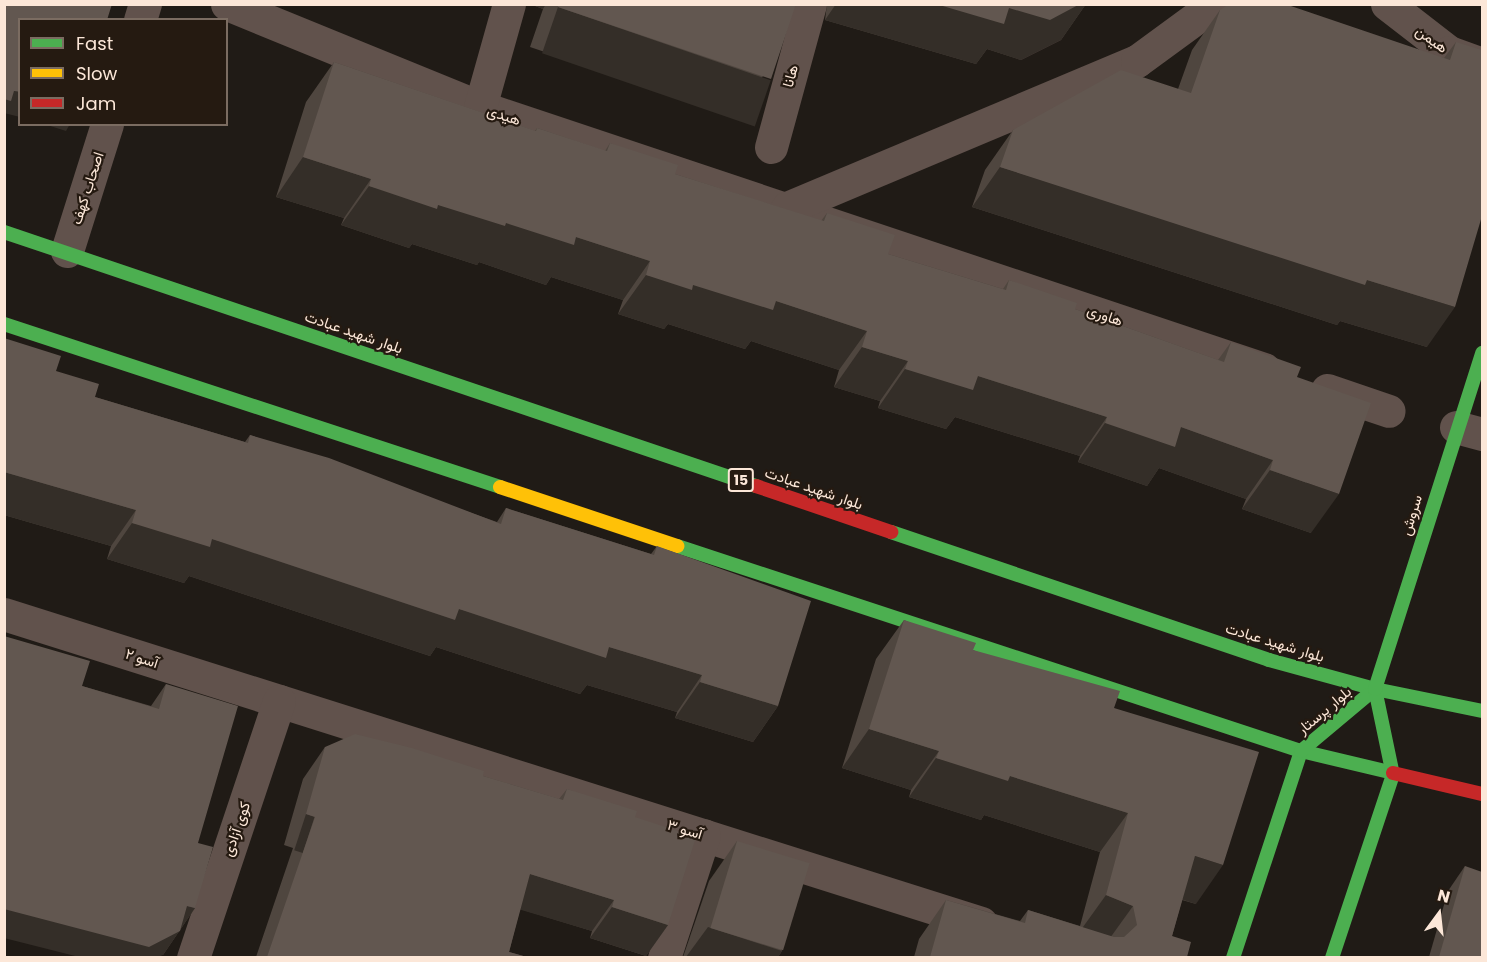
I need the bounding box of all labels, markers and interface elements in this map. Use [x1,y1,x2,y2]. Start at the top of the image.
legend [18,18,228,126]
street label: هیمن [1412,21,1452,57]
text: Fast [76,31,113,56]
text: Slow [76,61,117,86]
street label: هانا [778,63,802,89]
text: Jam [76,91,116,116]
street label: هیدی [485,101,523,129]
street label: اصحاب کهف [67,149,107,227]
street label: هاوری [1085,301,1125,329]
street label: بلوار شهید عبادت [303,307,405,357]
street label: بلوار شهید عبادت [763,463,865,513]
road number: 15 [728,469,754,491]
street label: سروش [1396,492,1426,538]
street label: بلوار شهید عبادت [1223,618,1327,666]
street label: آسو ۲ [123,644,161,672]
street label: بلوار پرستار [1293,682,1355,738]
street label: کوی آزادی [218,799,254,859]
street label: آسو ۳ [665,815,705,843]
text: N [1435,883,1453,909]
north arrow [1409,884,1469,944]

